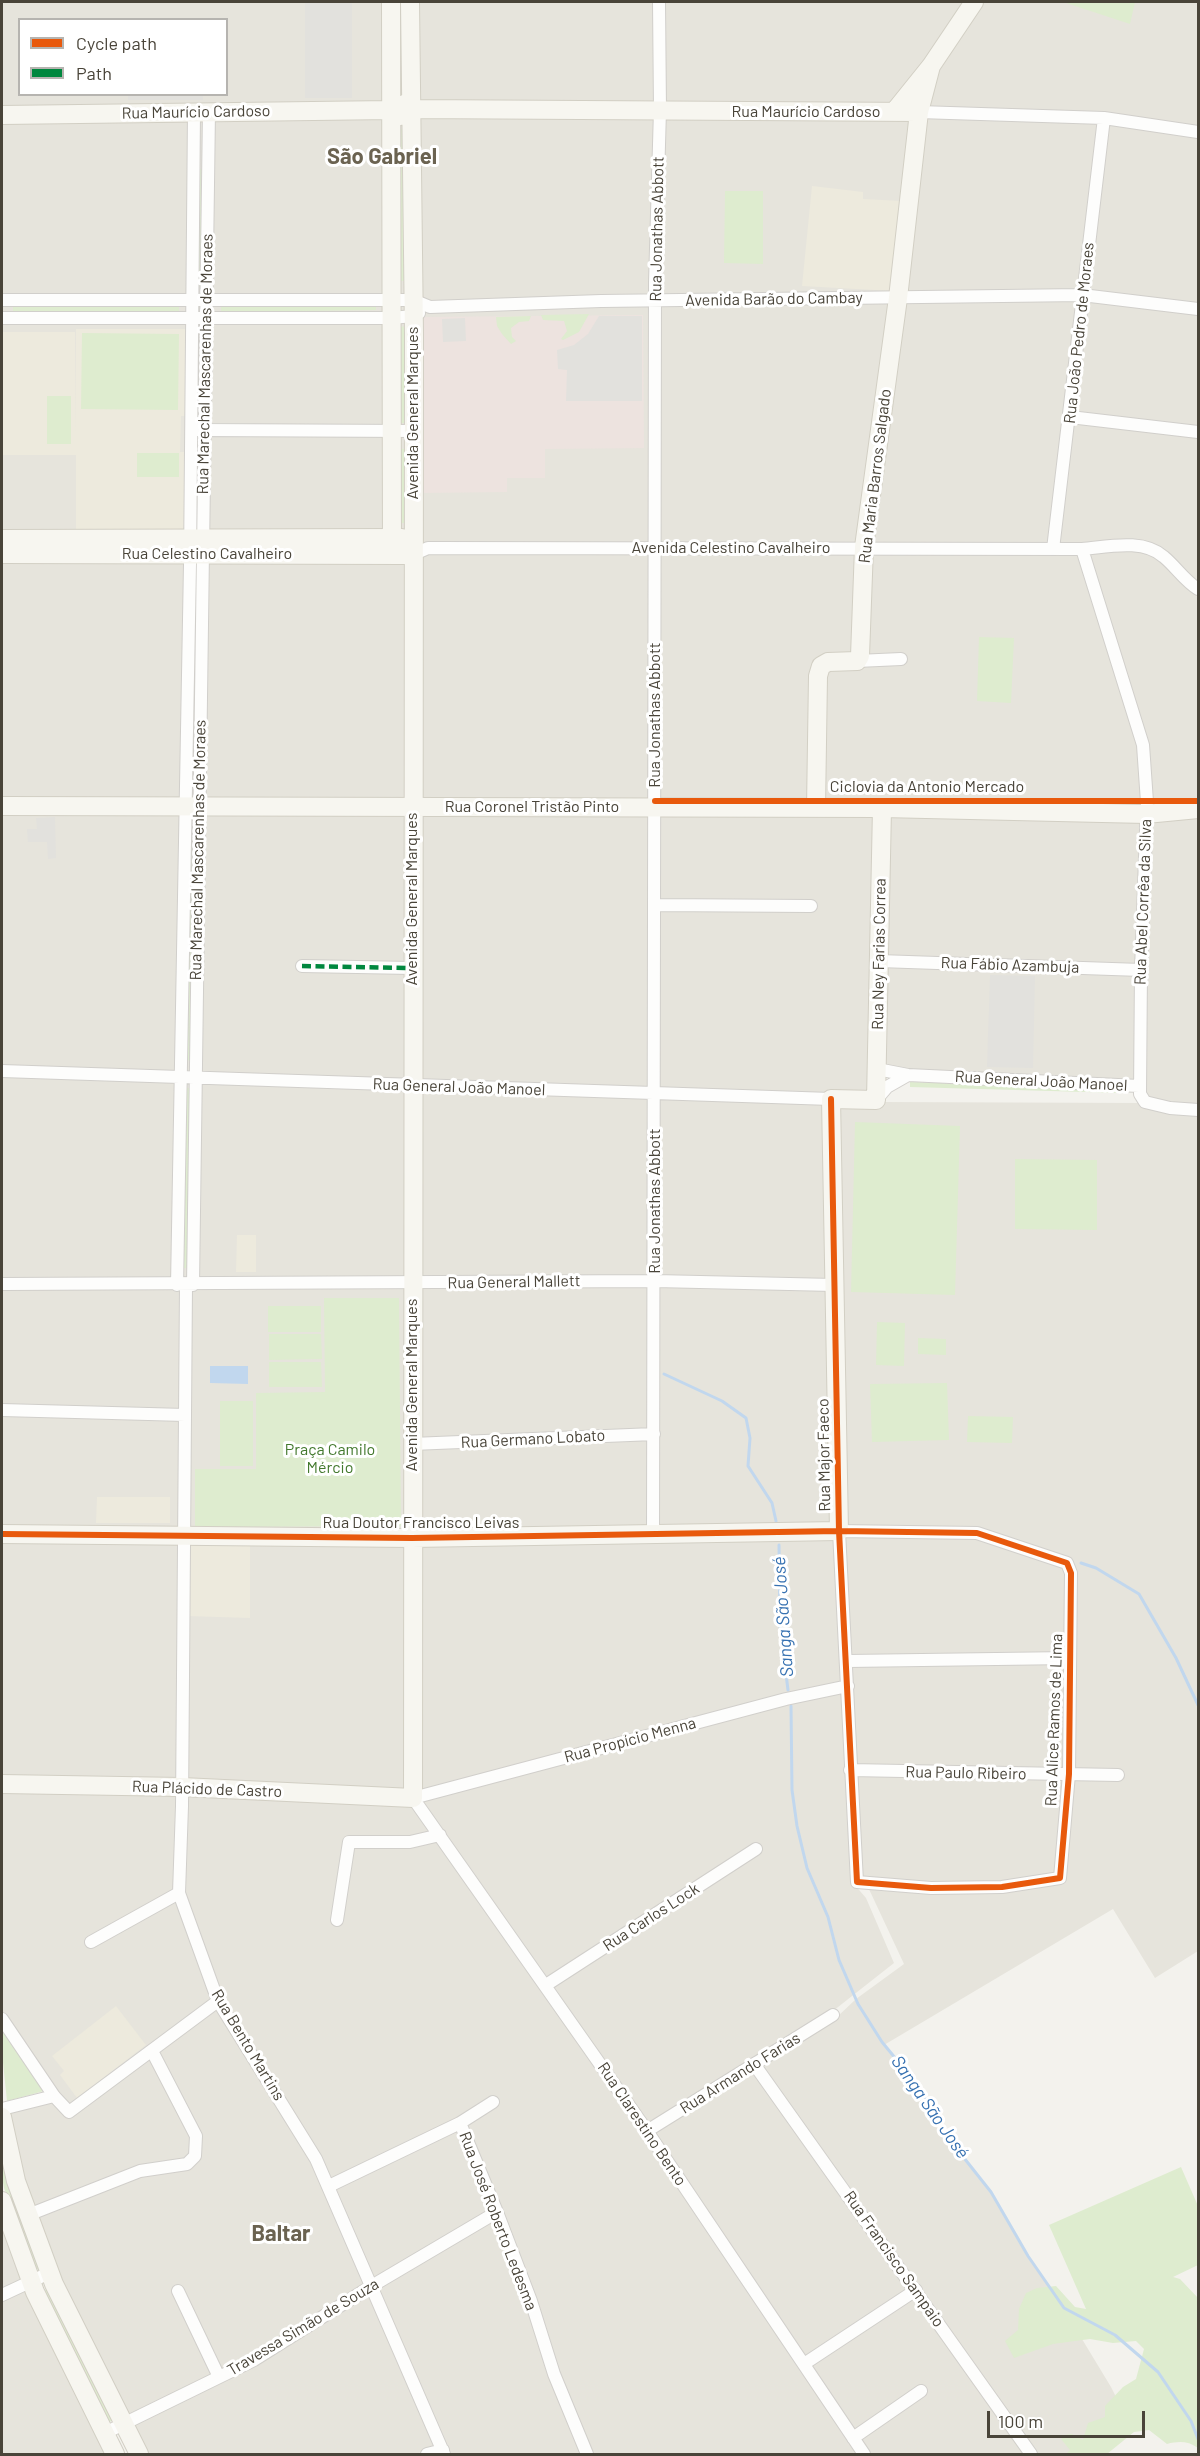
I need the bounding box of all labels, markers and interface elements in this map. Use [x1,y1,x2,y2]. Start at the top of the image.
legend [18,18,228,96]
text: Cycle path [76,32,157,54]
text: Path [76,62,112,84]
street label: Rua Maurício Cardoso [121,101,271,123]
street label: Rua Maurício Cardoso [732,102,880,122]
district label: São Gabriel [327,144,437,170]
street label: Rua Jonathas Abbott [646,156,668,302]
street label: Rua Marechal Mascarenhas de Moraes [193,234,217,494]
street label: Rua João Pedro de Moraes [1060,241,1098,425]
street label: Avenida Barão do Cambay [685,288,863,310]
street label: Avenida General Marques [403,327,423,499]
street label: Rua Maria Barros Salgado [855,388,895,564]
street label: Avenida Celestino Cavalheiro [632,538,830,558]
street label: Rua Celestino Cavalheiro [122,544,292,564]
street label: Rua Jonathas Abbott [645,642,665,788]
street label: Rua Marechal Mascarenhas de Moraes [186,720,210,980]
street label: Ciclovia da Antonio Mercado [830,777,1024,797]
street label: Rua Coronel Tristão Pinto [445,797,619,817]
street label: Avenida General Marques [402,813,422,985]
street label: Rua Abel Corrêa da Silva [1131,819,1155,985]
street label: Rua Ney Farias Correa [868,878,890,1030]
street label: Rua Fábio Azambuja [940,953,1080,977]
street label: Rua General João Manoel [954,1067,1128,1095]
street label: Rua General João Manoel [372,1074,546,1100]
street label: Rua Jonathas Abbott [645,1128,665,1274]
street label: Rua General Mallett [447,1271,581,1293]
street label: Avenida General Marques [402,1299,422,1471]
street label: Rua Major Faeco [813,1398,835,1512]
street label: Rua Germano Lobato [460,1426,606,1452]
park label: Praça Camilo Mércio [285,1440,375,1478]
street label: Rua Doutor Francisco Leivas [323,1513,519,1533]
water label: Sanga São José [768,1556,798,1678]
street label: Rua Alice Ramos de Lima [1041,1633,1067,1807]
street label: Rua Propício Menna [562,1713,698,1767]
street label: Rua Paulo Ribeiro [905,1762,1027,1784]
street label: Rua Plácido de Castro [132,1777,282,1801]
street label: Rua Carlos Lock [599,1879,703,1955]
street label: Rua Bento Martins [207,1986,289,2104]
street label: Rua Armando Farias [676,2028,804,2118]
water label: Sanga São José [887,2051,973,2163]
street label: Rua Clarestino Bento [594,2059,690,2189]
street label: Rua José Roberto Ledesma [455,2129,541,2313]
street label: Rua Francisco Sampaio [840,2187,948,2331]
district label: Baltar [252,2221,310,2247]
street label: Travessa Simão de Souza [224,2274,382,2380]
scale bar [990,2399,1148,2437]
text: 100 m [998,2410,1043,2432]

